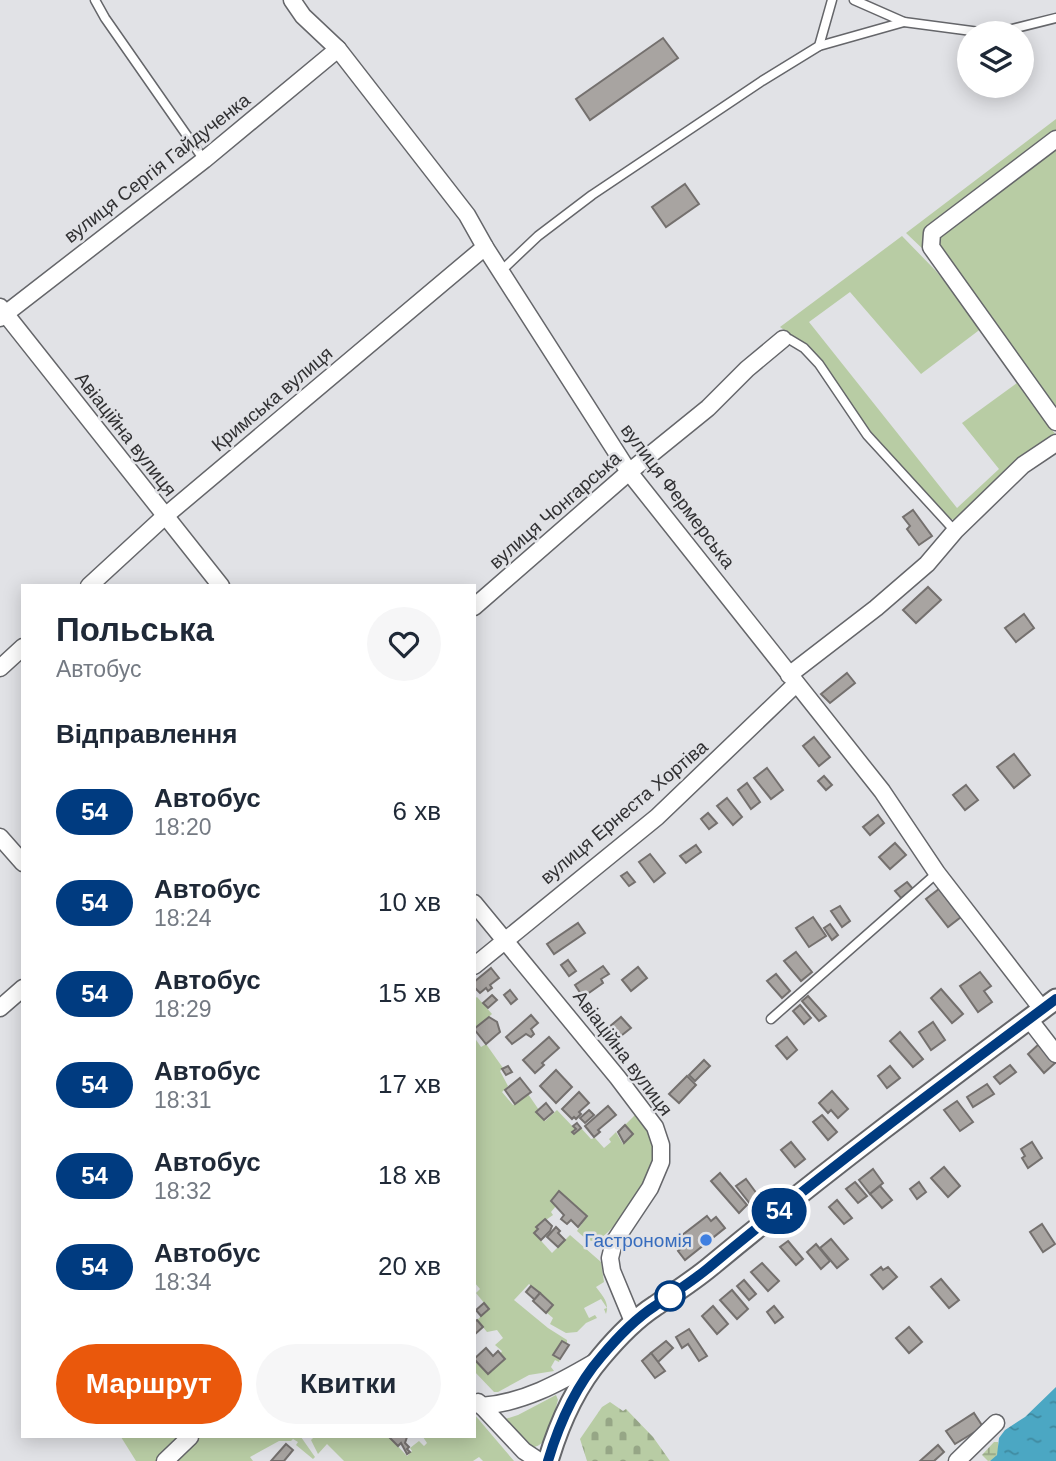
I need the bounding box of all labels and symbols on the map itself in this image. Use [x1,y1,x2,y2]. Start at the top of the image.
street label: вулиця Сергія Гайдученка [60,89,254,247]
street label: Кримська вулиця [207,342,337,456]
street label: Авіаційна вулиця [71,368,181,500]
street label: вулиця Фермерська [617,420,739,573]
street label: вулиця Чонгарська [485,447,625,573]
street label: вулиця Ернеста Хортіва [536,736,712,888]
street label: Авіаційна вулиця [569,986,677,1120]
line badge: 54 [748,1188,810,1234]
place label: Гастрономія [584,1230,692,1251]
marker: Гастрономія [698,1232,714,1248]
unlabelled marker [655,1281,685,1311]

